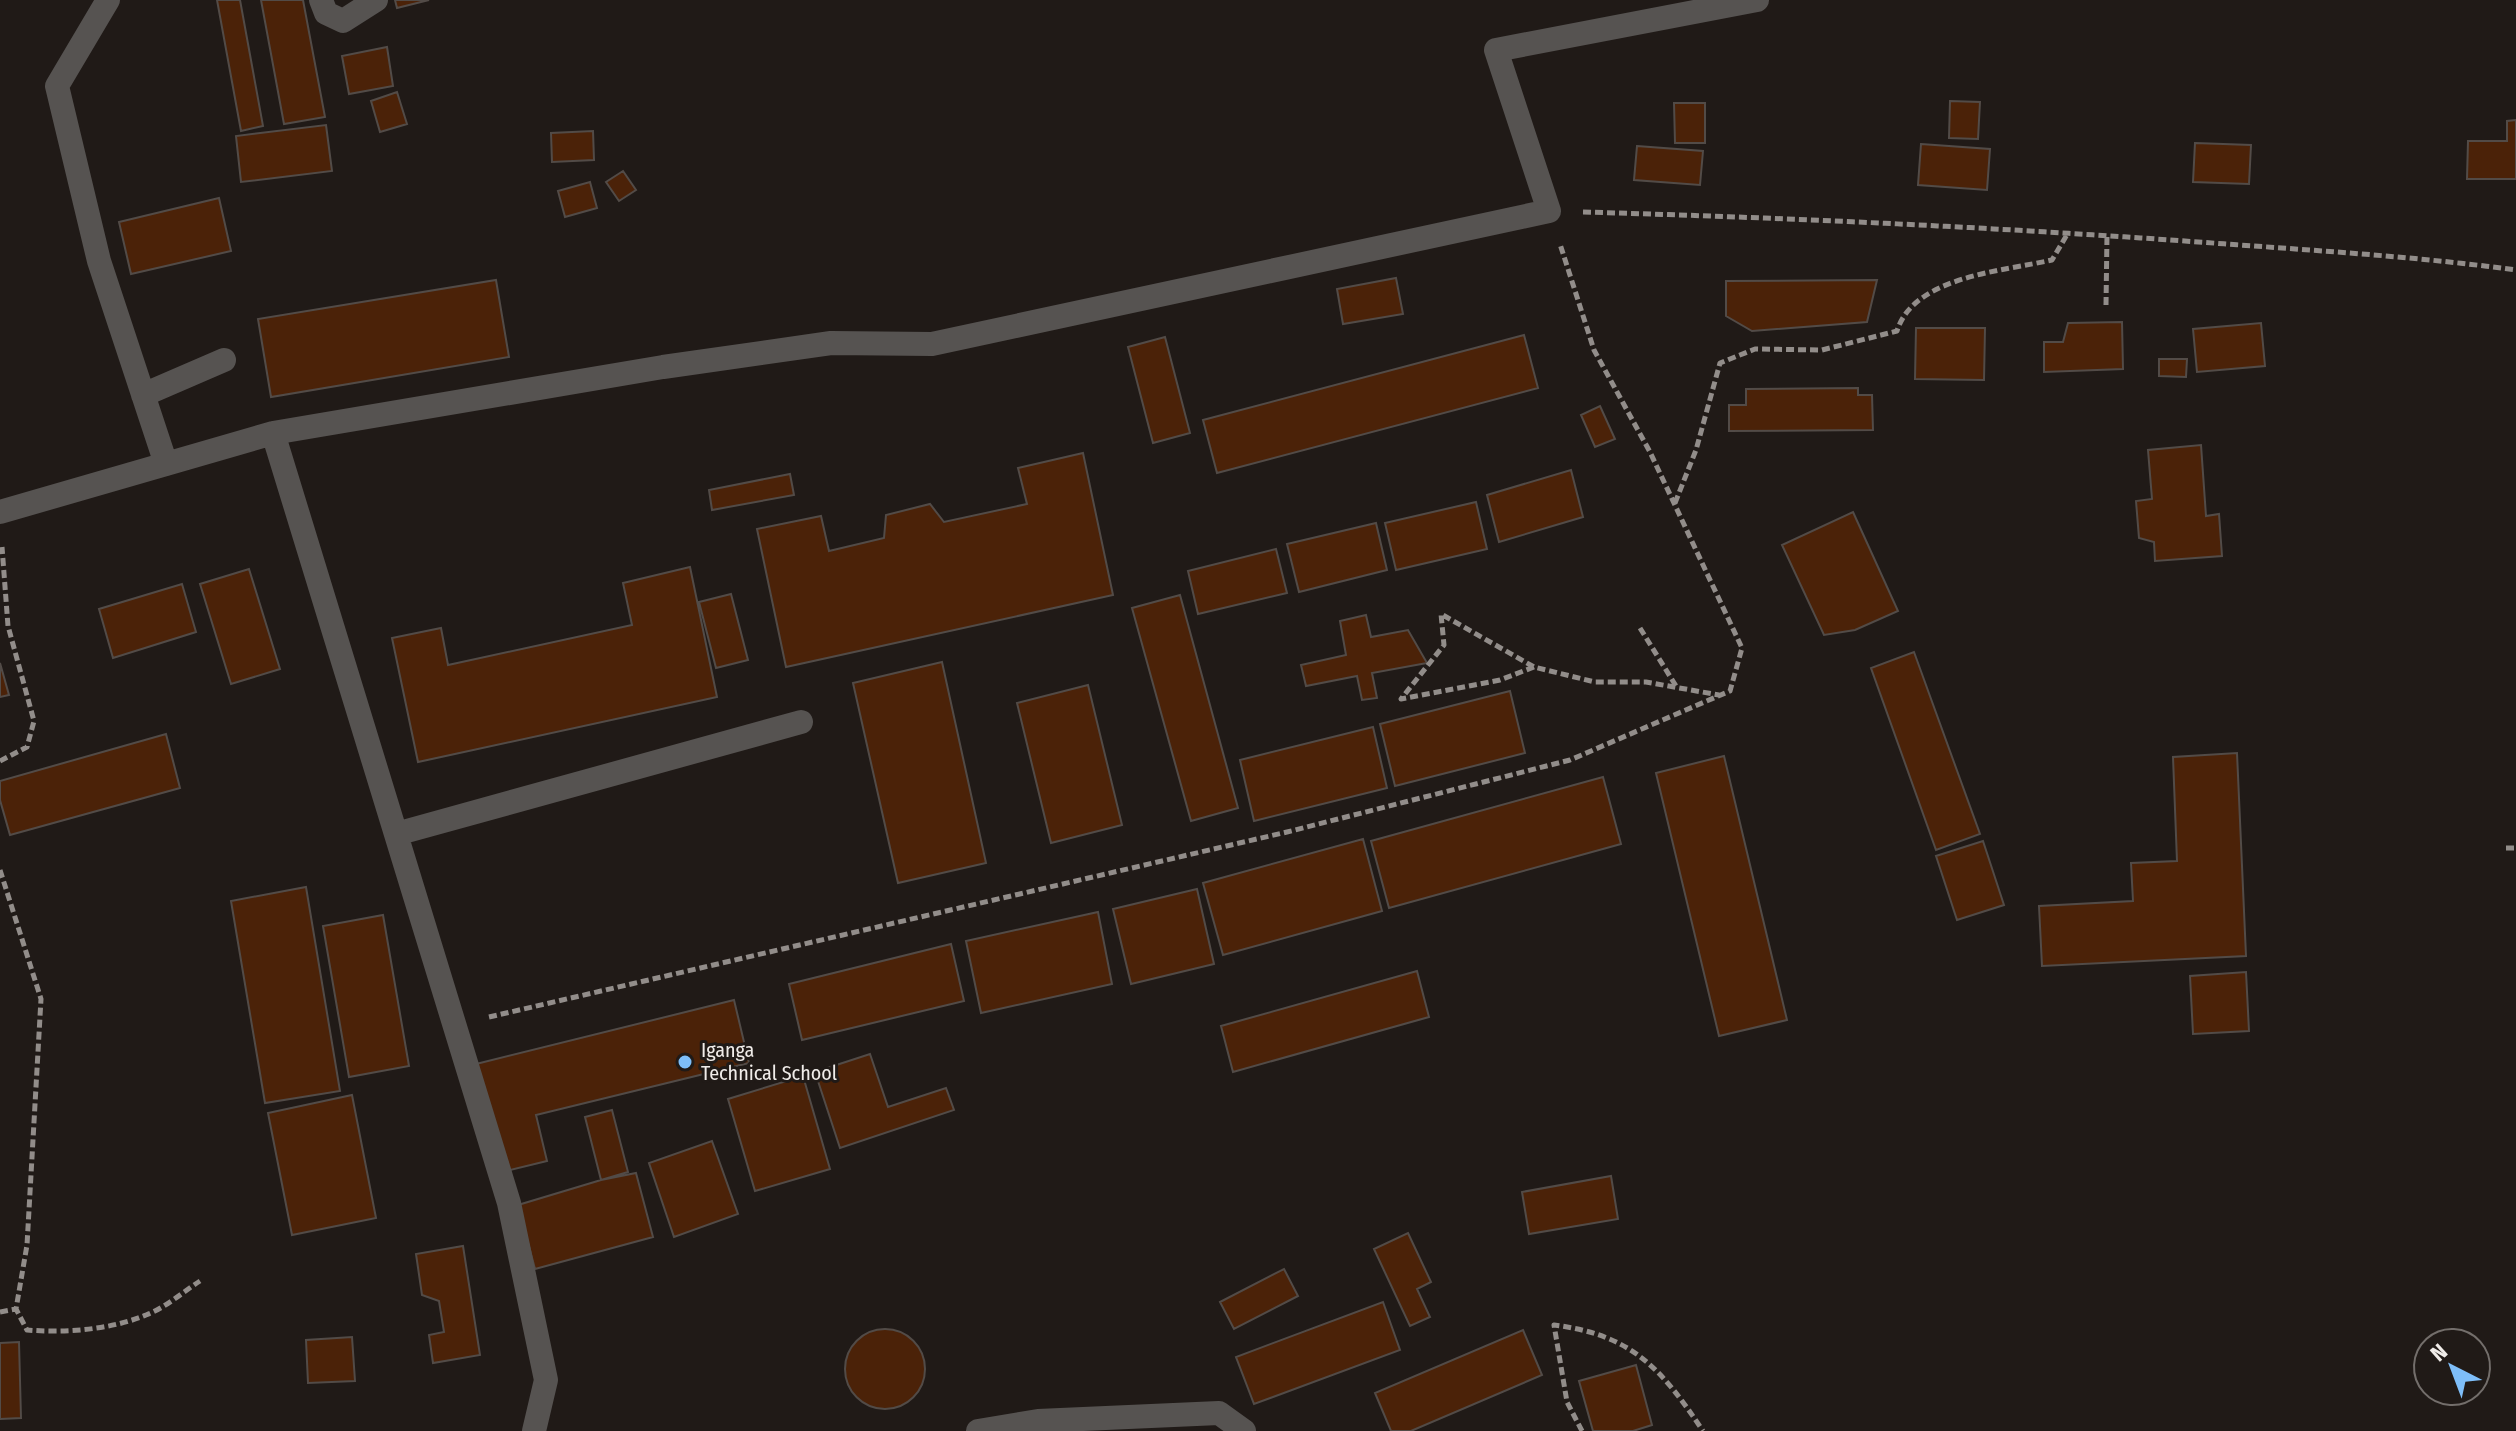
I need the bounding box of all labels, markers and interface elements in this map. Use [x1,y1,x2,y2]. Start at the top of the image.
place label: Iganga Technical School [701,1038,837,1085]
marker: Iganga Technical School [676,1053,694,1071]
north arrow [2412,1327,2492,1407]
text: N [2425,1338,2453,1367]

